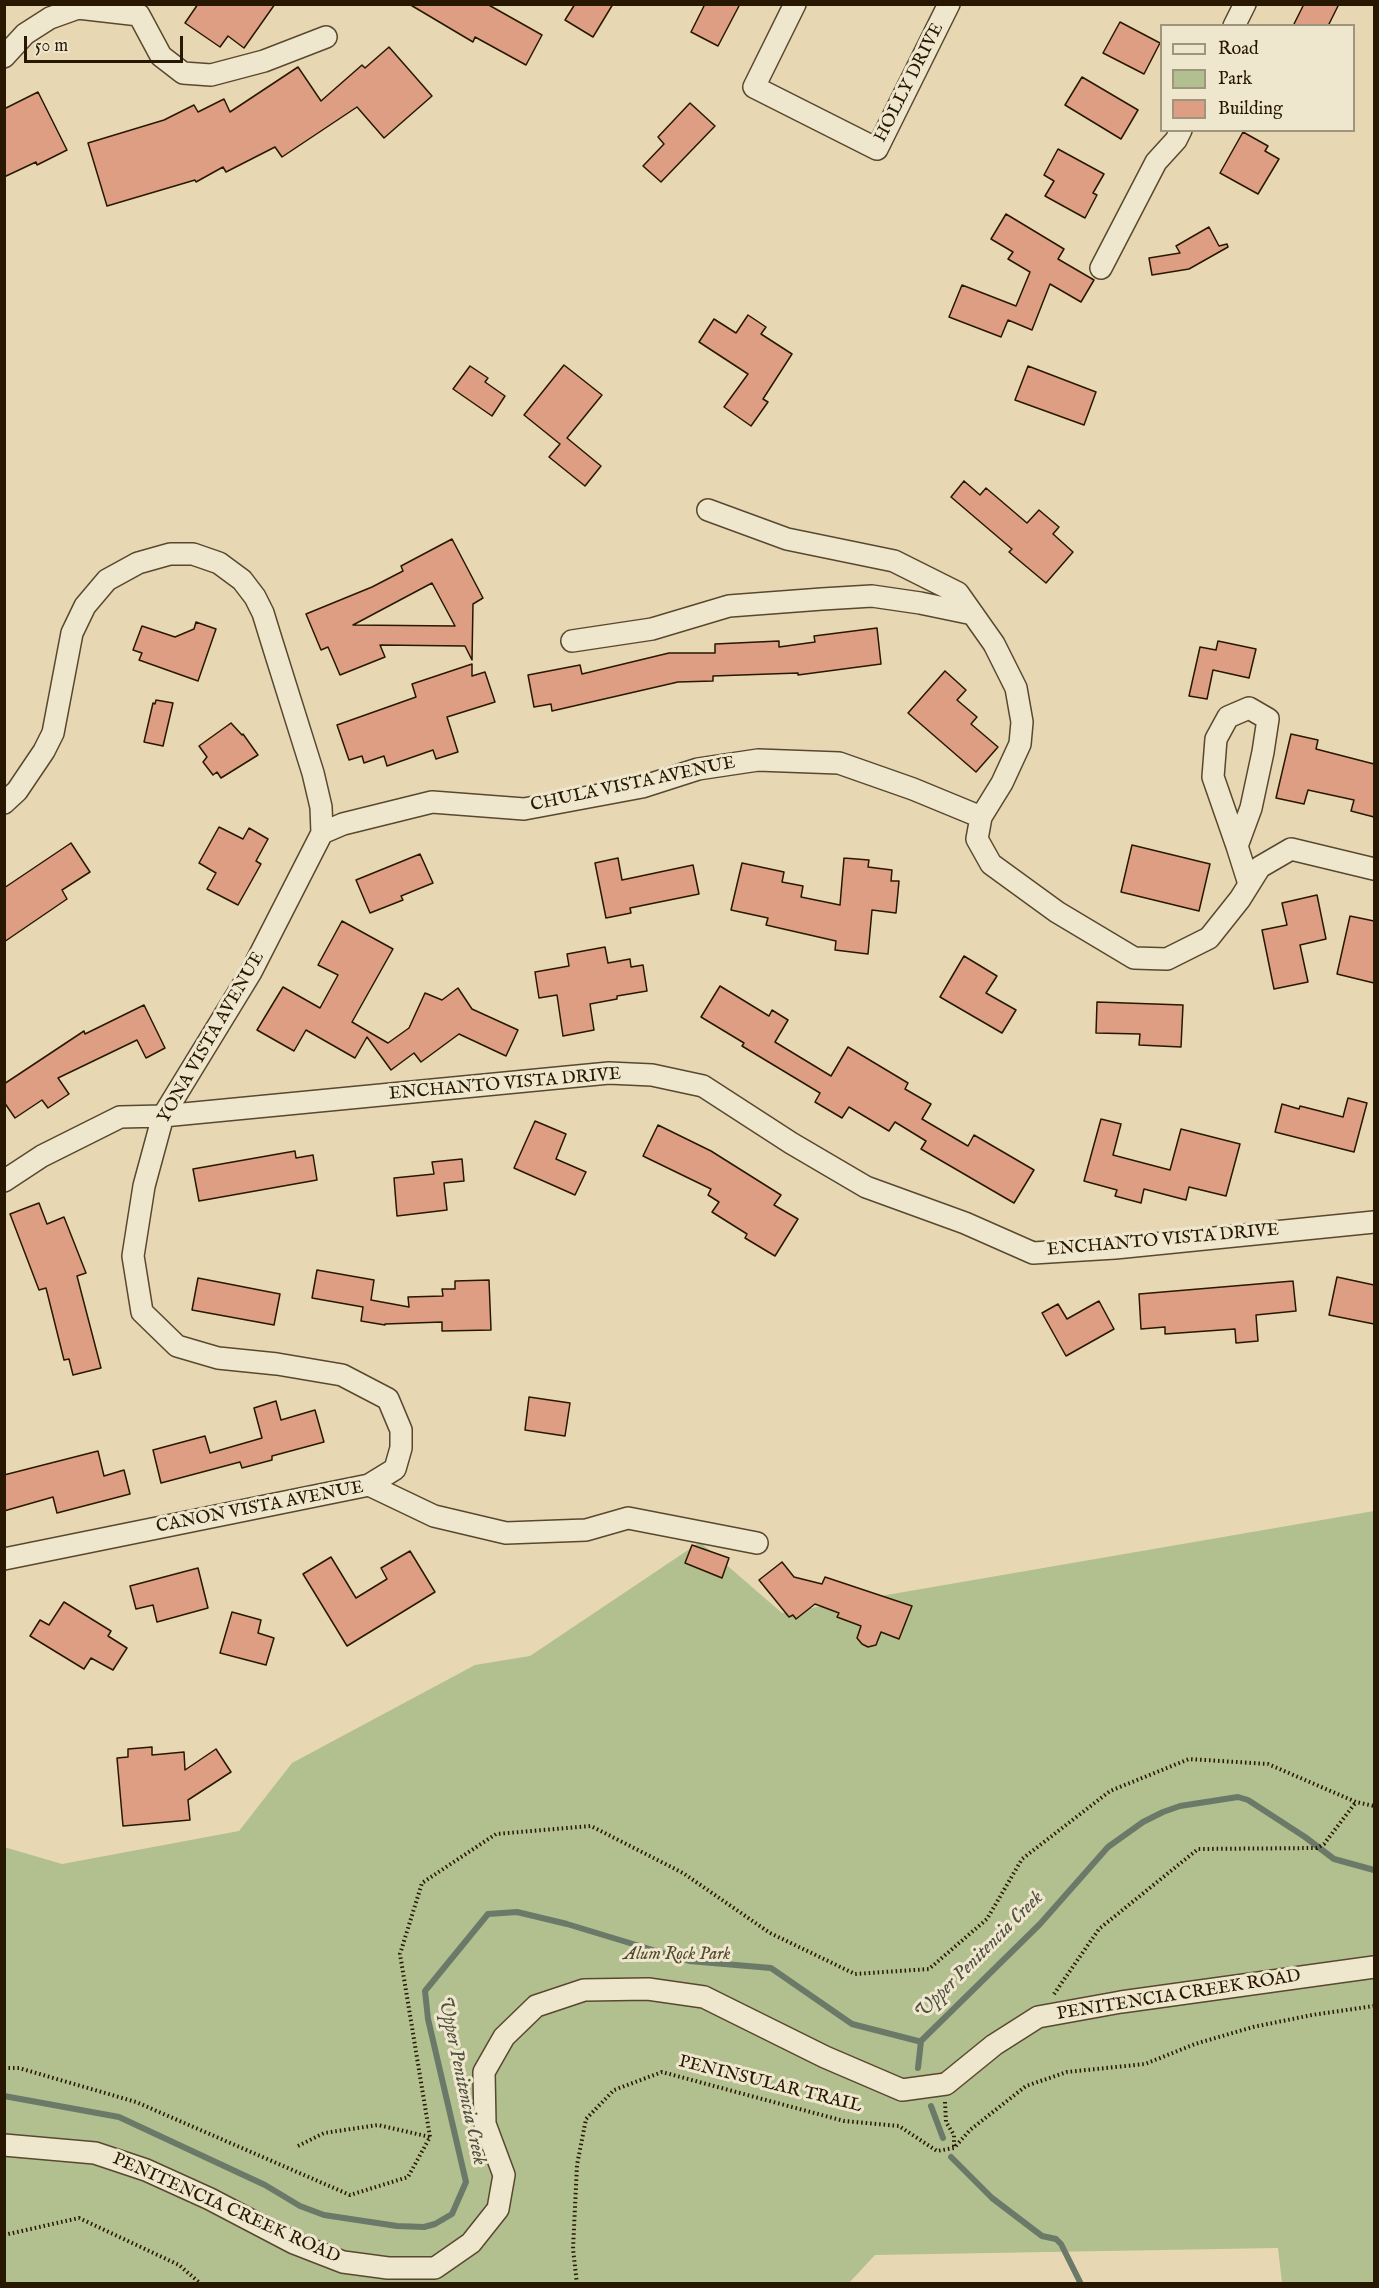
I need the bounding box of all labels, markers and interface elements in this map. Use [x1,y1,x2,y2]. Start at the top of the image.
street label: HOLLY DRIVE [871,20,949,146]
scale bar [27,24,186,62]
legend [1160,24,1355,132]
text: 50 m [35,35,68,58]
text: Road [1218,38,1259,61]
text: Park [1218,68,1252,91]
text: Building [1218,98,1283,121]
street label: CHULA VISTA AVENUE [529,753,737,817]
street label: YONA VISTA AVENUE [154,948,270,1128]
street label: ENCHANTO VISTA DRIVE [388,1064,622,1106]
street label: ENCHANTO VISTA DRIVE [1046,1220,1280,1262]
street label: CANON VISTA AVENUE [154,1477,366,1539]
water label: Upper Penitencia Creek [911,1887,1049,2025]
park label: Alum Rock Park [624,1944,730,1966]
street label: PENITENCIA CREEK ROAD [1055,1966,1303,2026]
water label: Upper Penitencia Creek [431,1994,491,2168]
street label: PENINSULAR TRAIL [676,2052,864,2118]
street label: PENITENCIA CREEK ROAD [109,2149,343,2269]

